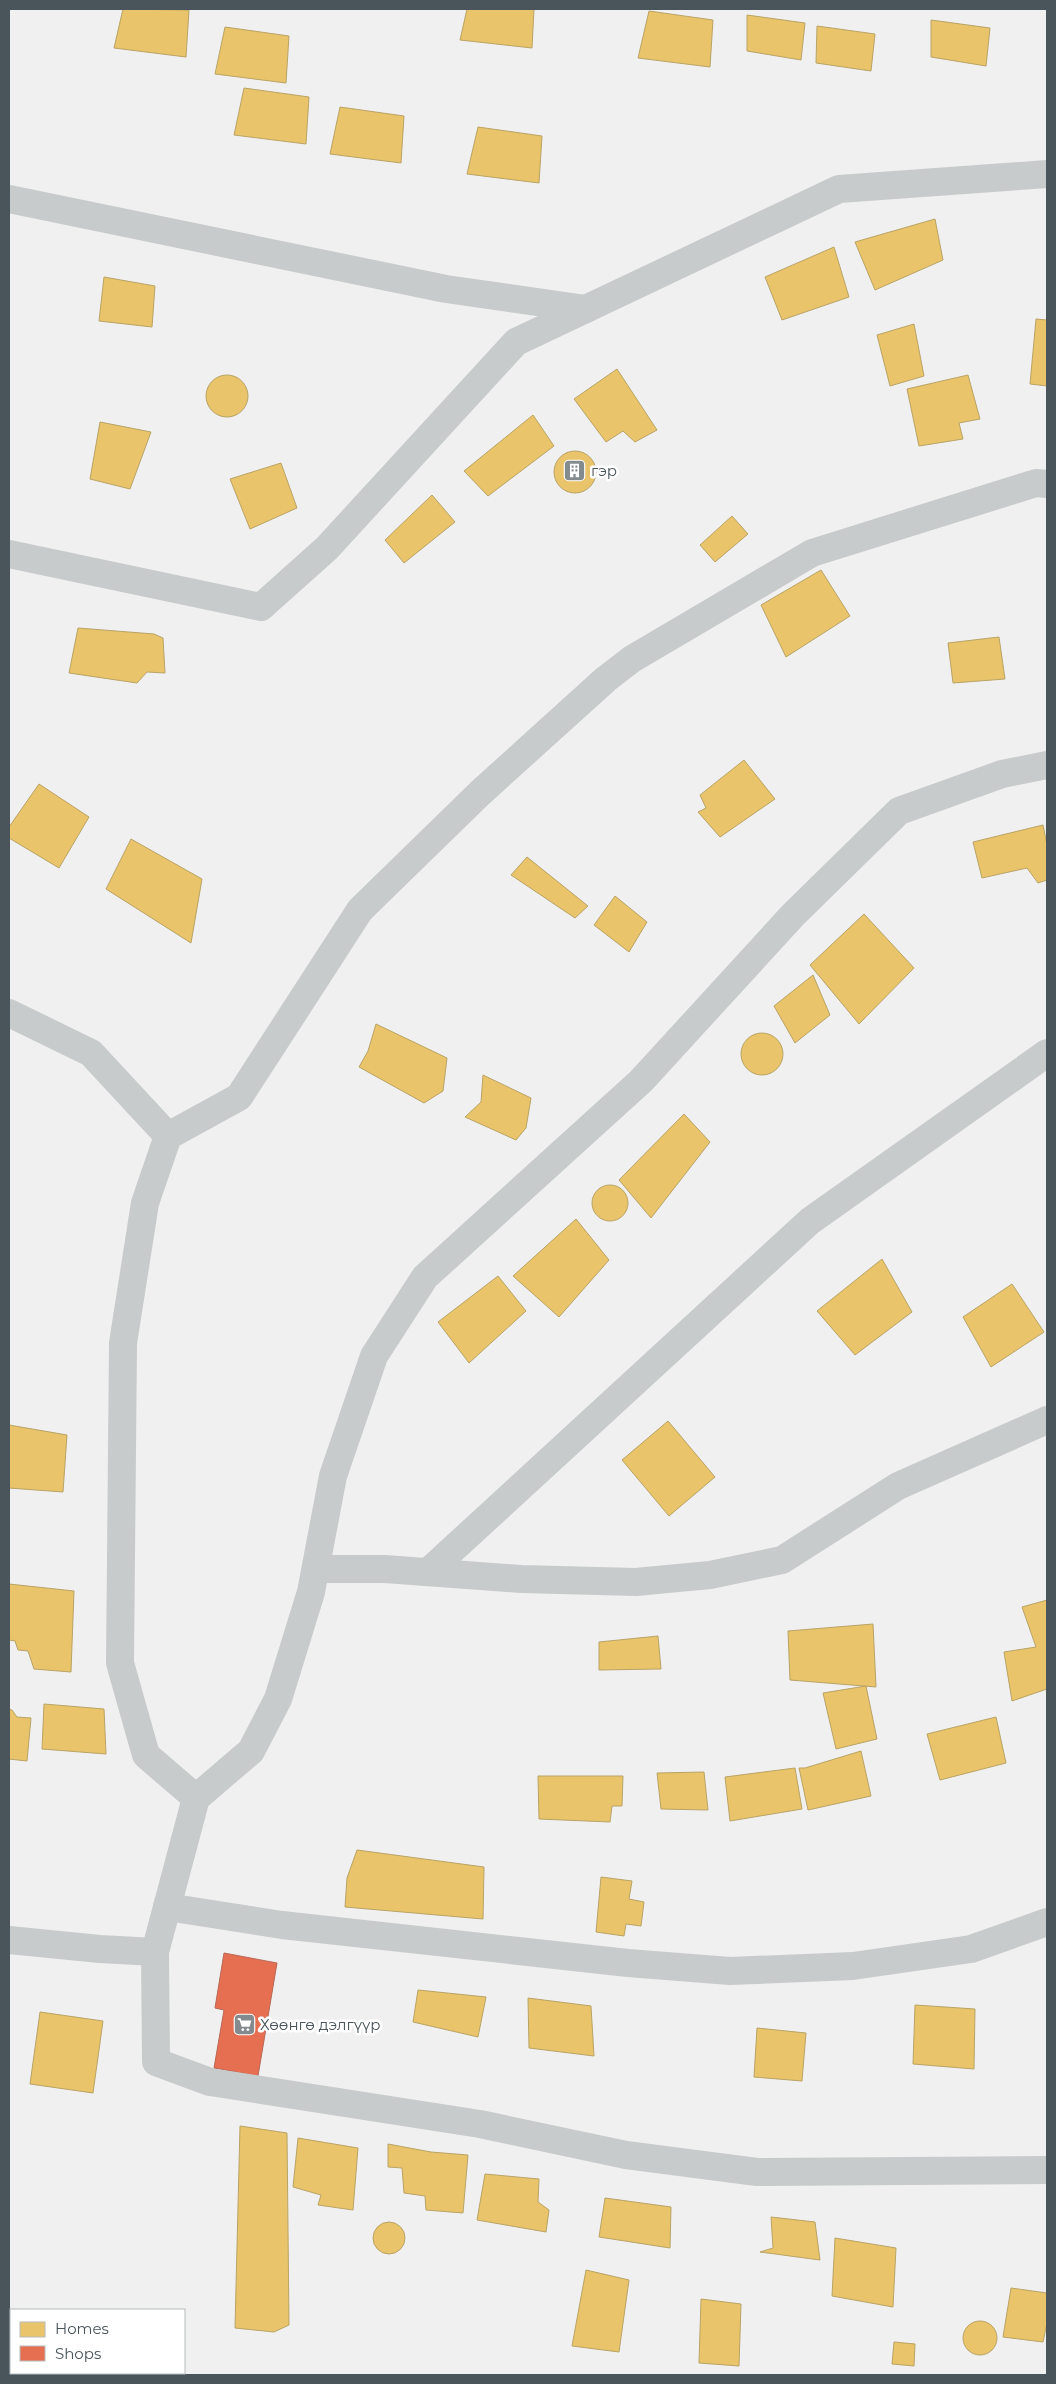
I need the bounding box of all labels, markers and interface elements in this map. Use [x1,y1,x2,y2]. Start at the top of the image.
building icon: гэр [563,459,587,483]
place label: гэр [591,461,617,480]
supermarket icon: Хөөнгө дэлгүүр [232,2013,256,2037]
place label: Хөөнгө дэлгүүр [260,2015,381,2034]
legend [10,2309,185,2374]
text: Homes [55,2319,109,2338]
text: Shops [55,2344,101,2363]

